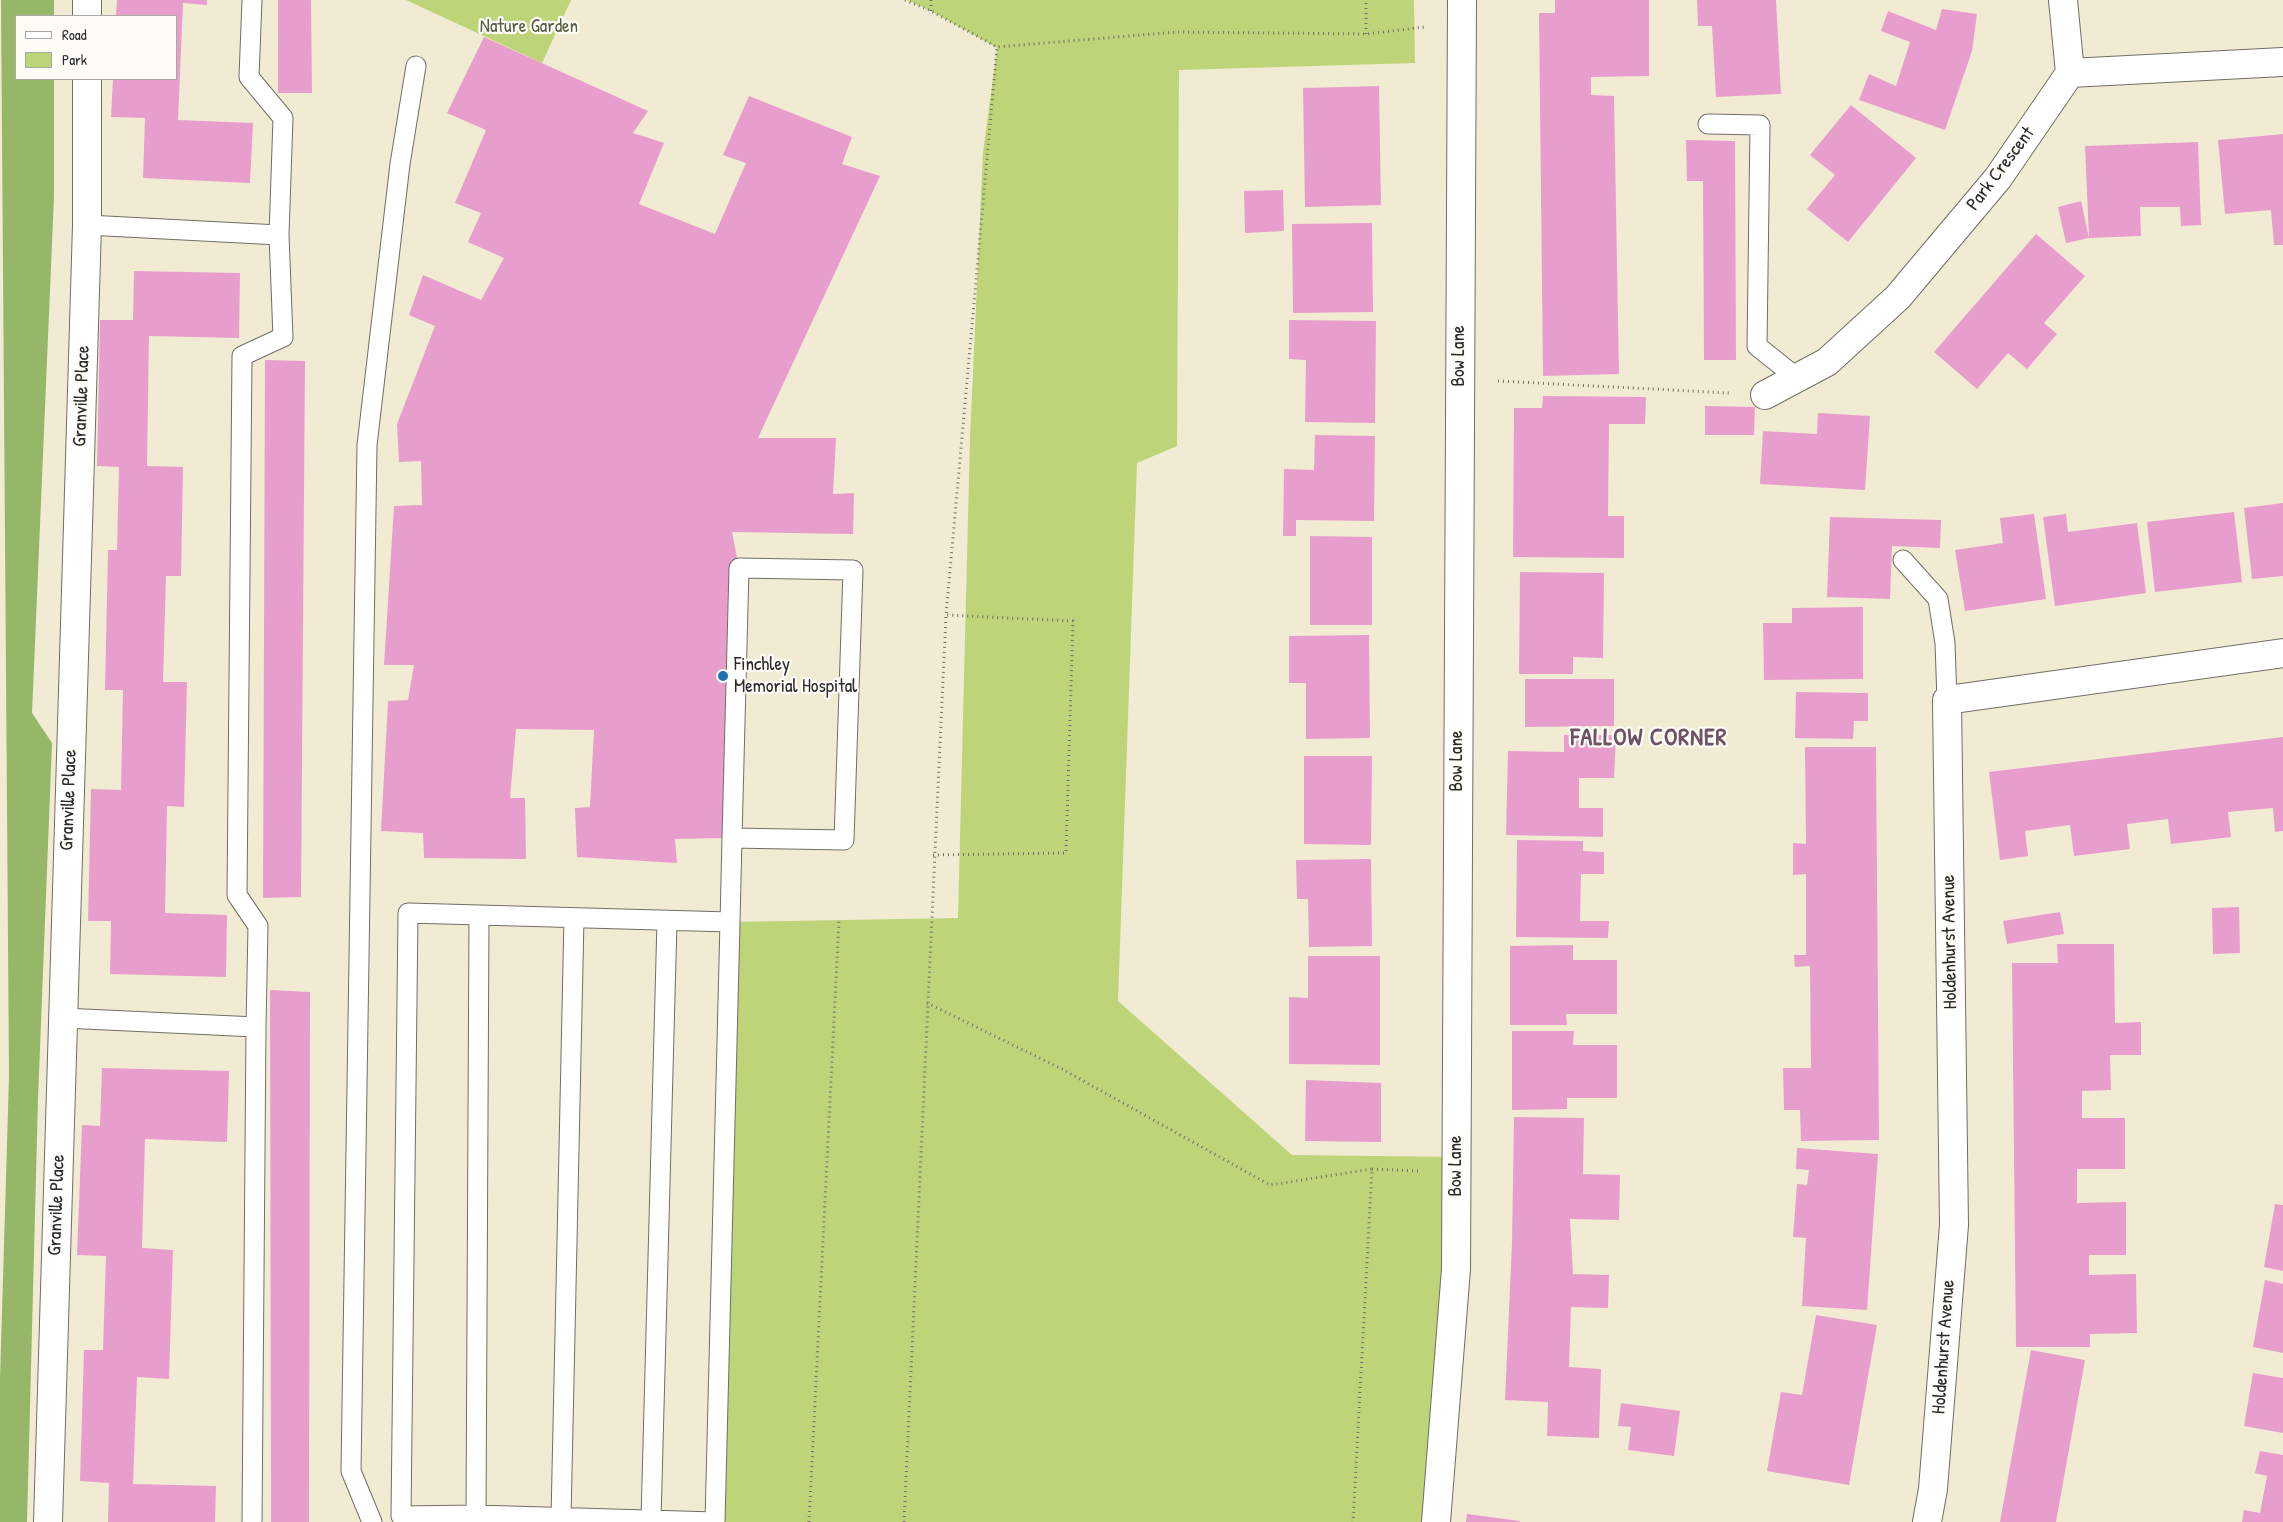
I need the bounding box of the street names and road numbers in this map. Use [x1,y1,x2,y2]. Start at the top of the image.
street label: Park Crescent [1962,123,2040,215]
street label: Bow Lane [1448,325,1470,387]
street label: Granville Place [69,345,95,447]
street label: Bow Lane [1446,730,1468,792]
street label: Granville Place [56,749,82,851]
street label: Holdenhurst Avenue [1937,875,1963,1009]
street label: Bow Lane [1445,1135,1467,1197]
street label: Granville Place [44,1154,70,1256]
street label: Holdenhurst Avenue [1928,1279,1960,1415]

